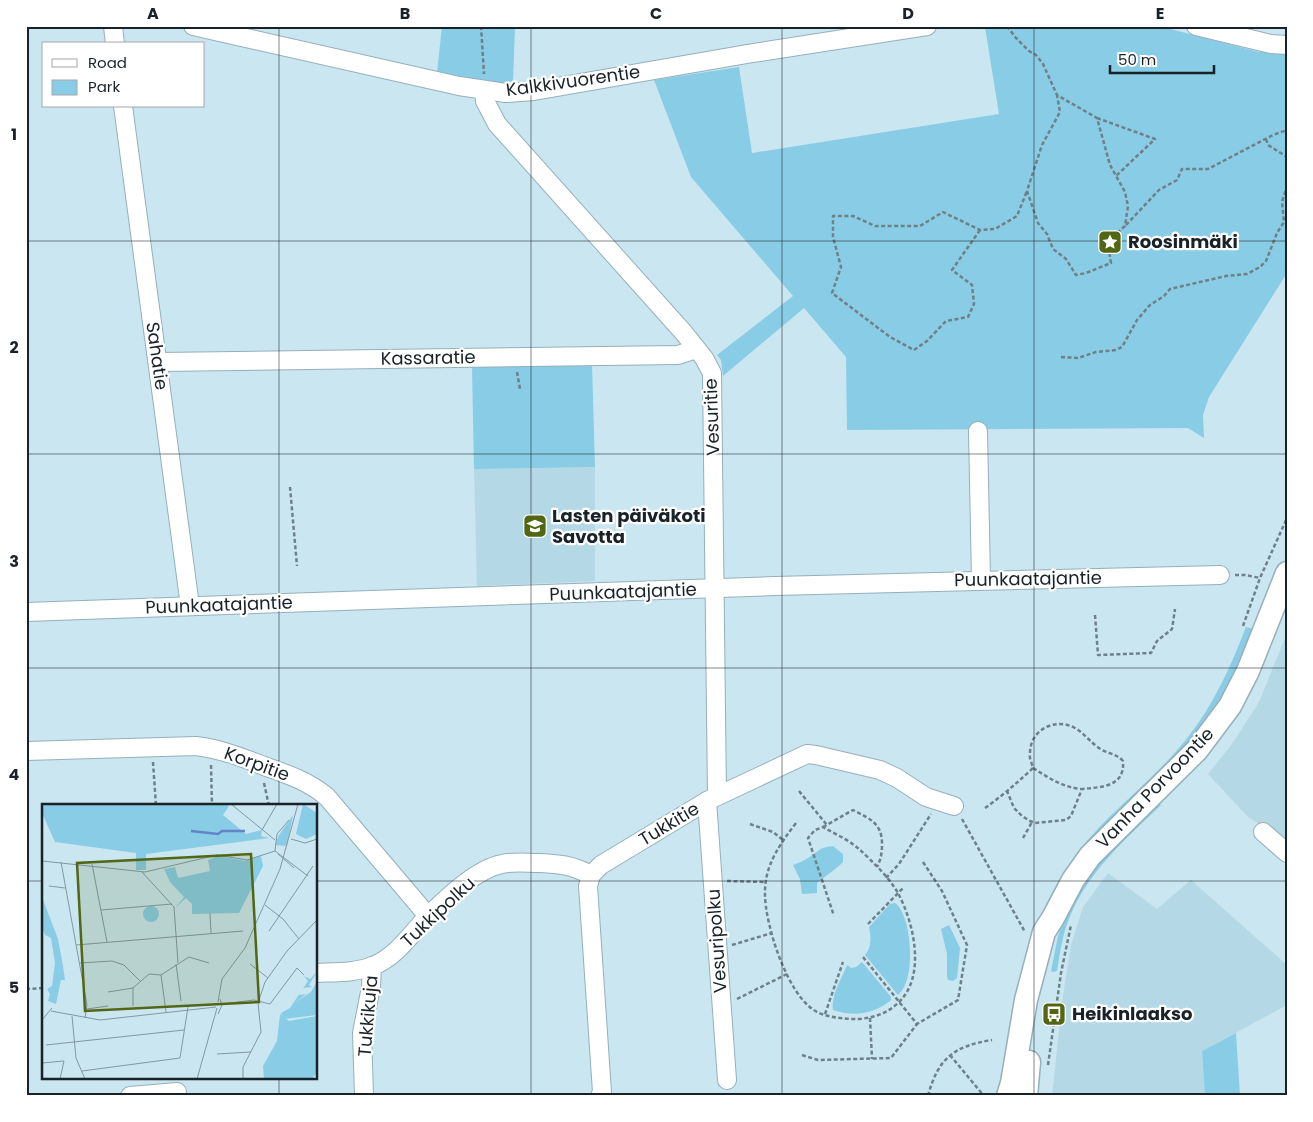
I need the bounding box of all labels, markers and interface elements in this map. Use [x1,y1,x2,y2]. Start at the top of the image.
text: A [147,2,159,25]
text: B [400,2,410,25]
text: C [650,2,662,25]
text: D [902,2,914,25]
text: E [1156,2,1164,25]
legend [42,42,205,108]
scale bar [1110,42,1214,74]
text: 50 m [1118,49,1156,70]
text: Road [88,52,127,73]
street label: Kalkkivuorentie [504,59,642,102]
text: Park [88,76,120,97]
text: 1 [11,123,17,146]
place icon: Roosinmäki [1097,229,1123,255]
place label: Roosinmäki [1128,229,1238,254]
street label: Sahatie [140,320,175,392]
text: 2 [9,336,19,359]
street label: Kassaratie [380,344,476,371]
street label: Vesuritie [698,378,725,456]
place label: Lasten päiväkoti Savotta [552,503,706,549]
school or university icon: Lasten päiväkoti Savotta [522,513,548,539]
text: 3 [9,550,19,573]
street label: Puunkaatajantie [954,565,1102,592]
street label: Puunkaatajantie [549,576,697,607]
street label: Puunkaatajantie [145,589,293,620]
street label: Vanha Porvoontie [1090,721,1219,854]
street label: Korpitie [221,740,293,787]
text: 4 [9,763,20,786]
street label: Tukkitie [634,796,704,851]
inset map [42,804,318,1080]
street label: Tukkipolku [395,871,480,953]
street label: Vesuripolku [700,888,733,994]
street label: Tukkikuja [351,974,384,1058]
text: 5 [9,976,19,999]
bus stop icon: Heikinlaakso [1041,1001,1067,1027]
place label: Heikinlaakso [1072,1001,1193,1026]

